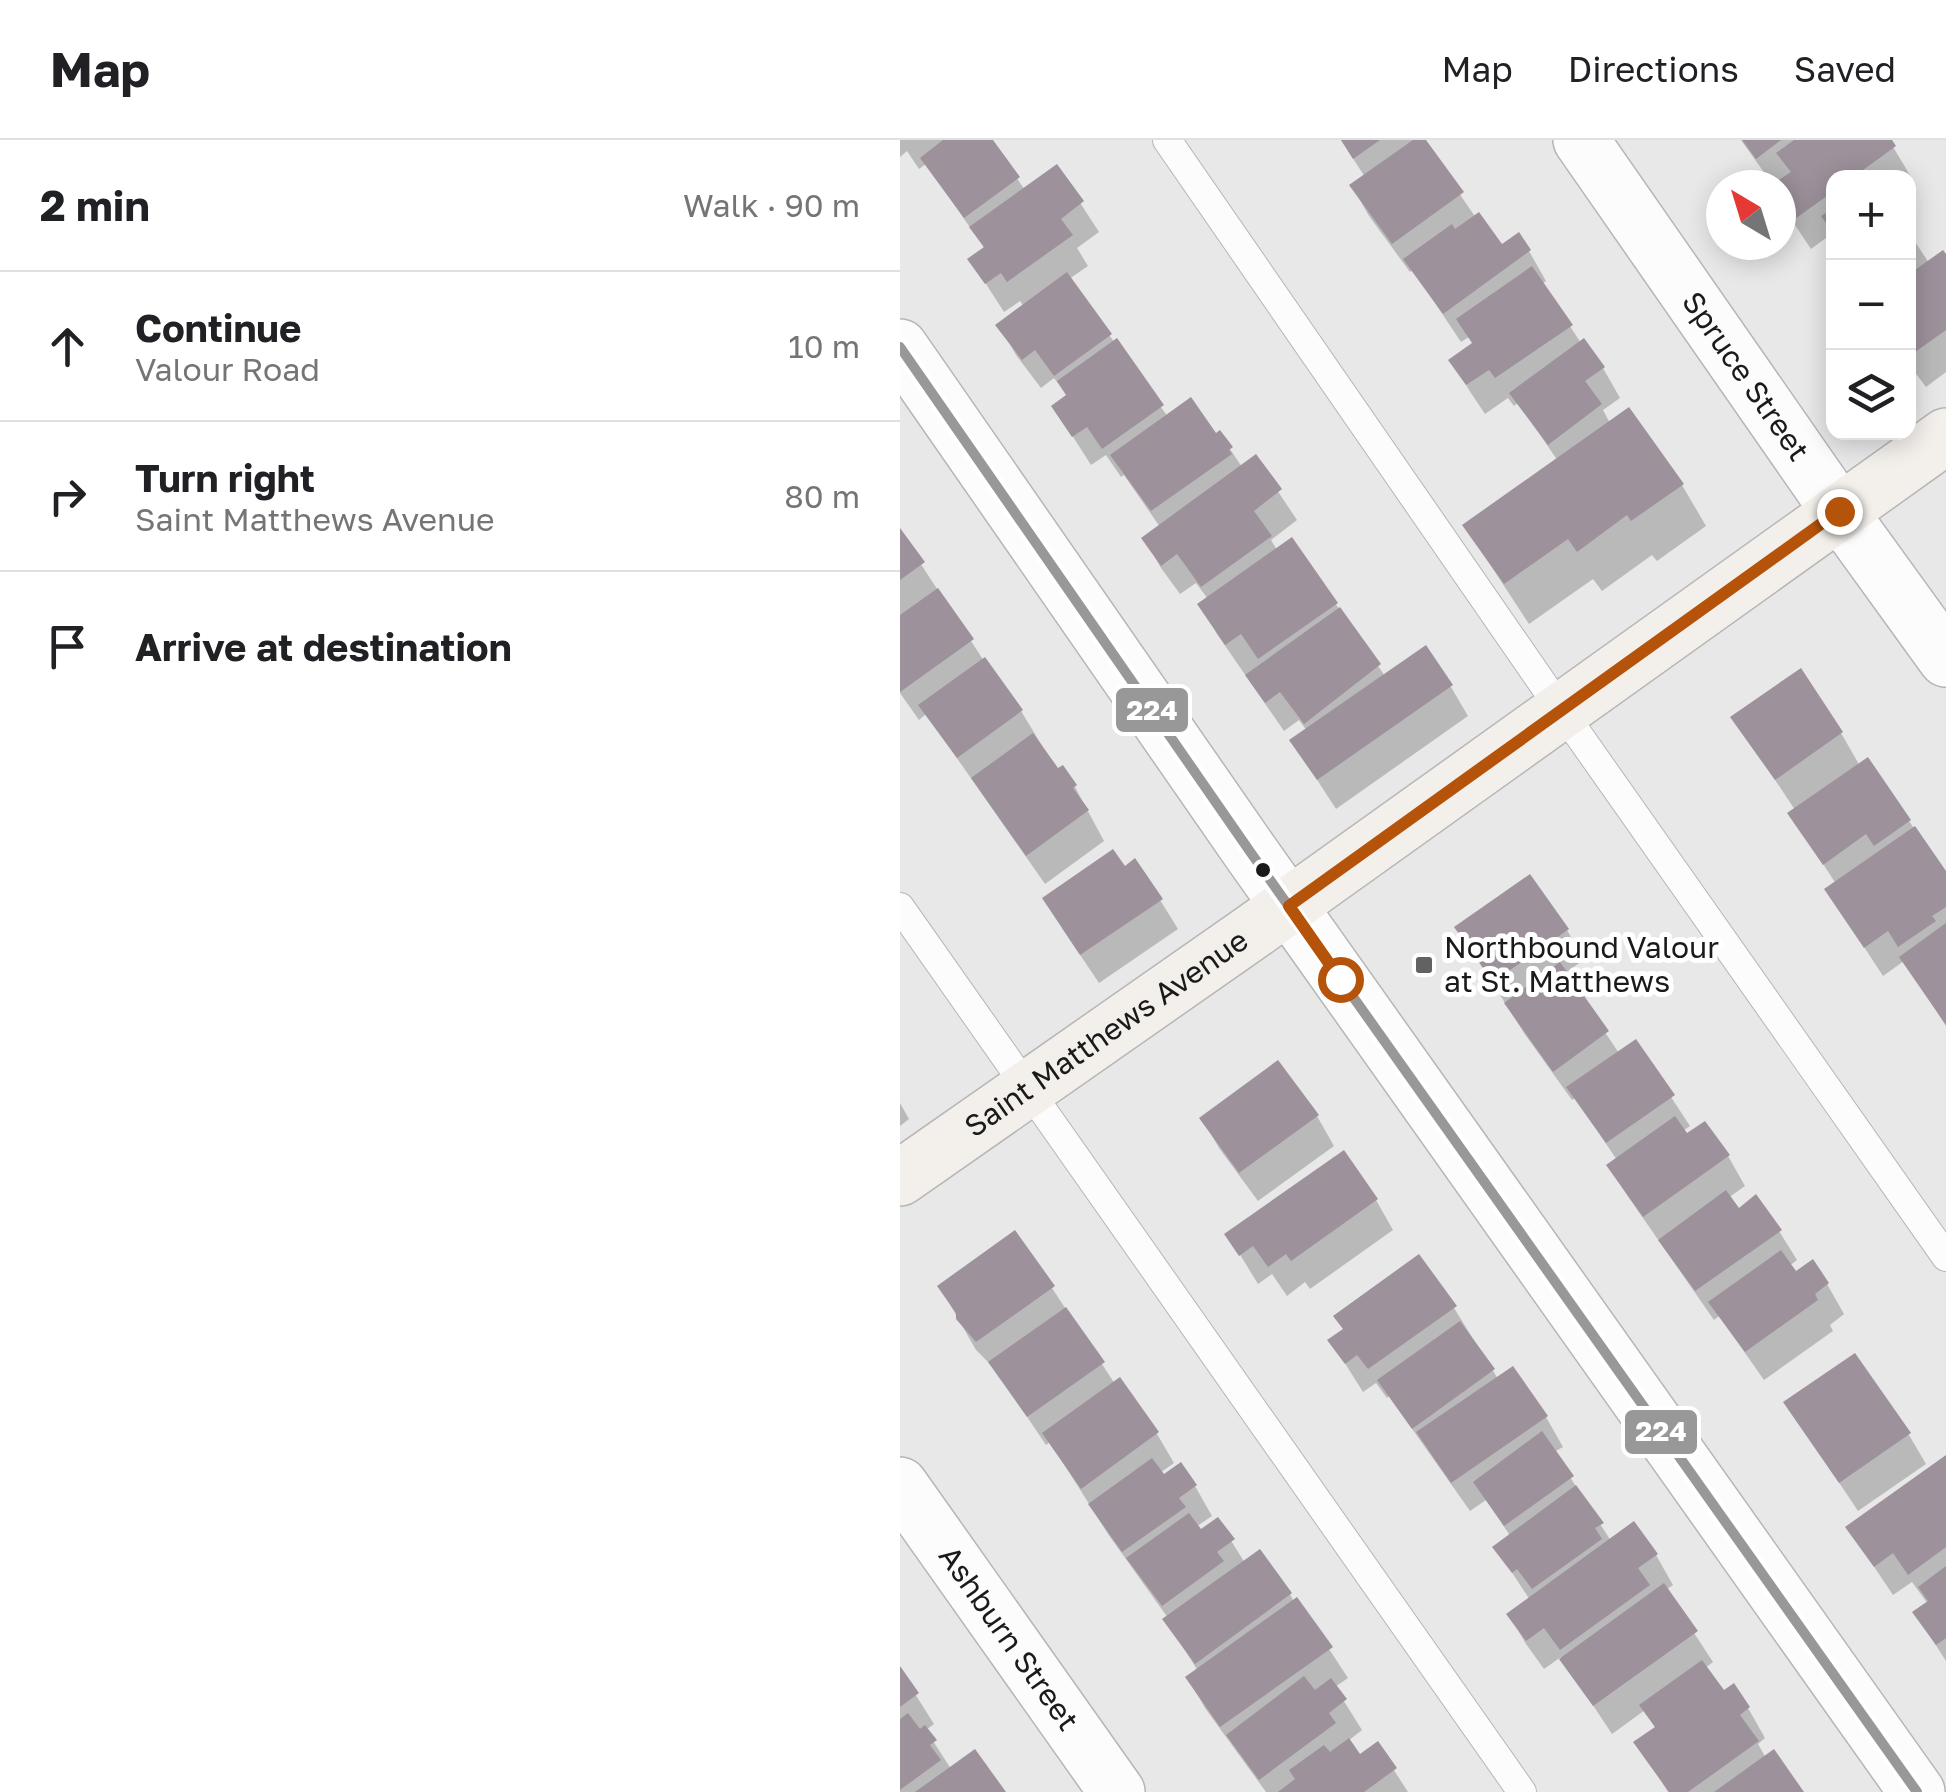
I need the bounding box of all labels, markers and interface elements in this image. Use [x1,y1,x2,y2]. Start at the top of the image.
text: Map [50,40,150,98]
text: Map [1441,48,1513,90]
text: Directions [1568,48,1739,90]
text: Saved [1794,48,1896,90]
north arrow [1706,170,1796,260]
map controls [1826,170,1916,440]
button: + [1826,170,1916,260]
text: 2 min [40,180,150,230]
text: Walk · 90 m [683,186,860,224]
button: − [1826,260,1916,350]
street label: Spruce Street [1675,284,1817,467]
text: Continue [135,305,301,350]
icon: ahead [40,319,95,374]
text: 10 m [788,327,860,365]
text: Valour Road [135,350,320,388]
button: layers [1826,350,1916,440]
text: Turn right [135,455,315,500]
icon: right [40,469,95,524]
text: 80 m [784,477,860,515]
route end [1817,489,1863,535]
text: Saint Matthews Avenue [135,500,495,538]
icon: arrive [40,619,95,674]
text: Arrive at destination [135,624,512,669]
line badge: 224 [1114,686,1190,734]
text: 224 [1126,693,1178,726]
unlabelled marker [1253,860,1273,880]
street label: Saint Matthews Avenue [957,921,1255,1144]
place label: Northbound Valour at St. Matthews [1444,929,1719,999]
marker: Northbound Valour at St. Matthews [1413,954,1435,976]
route start [1318,957,1364,1003]
line badge: 224 [1623,1408,1699,1456]
text: 224 [1635,1414,1687,1447]
street label: Ashburn Street [932,1539,1087,1737]

